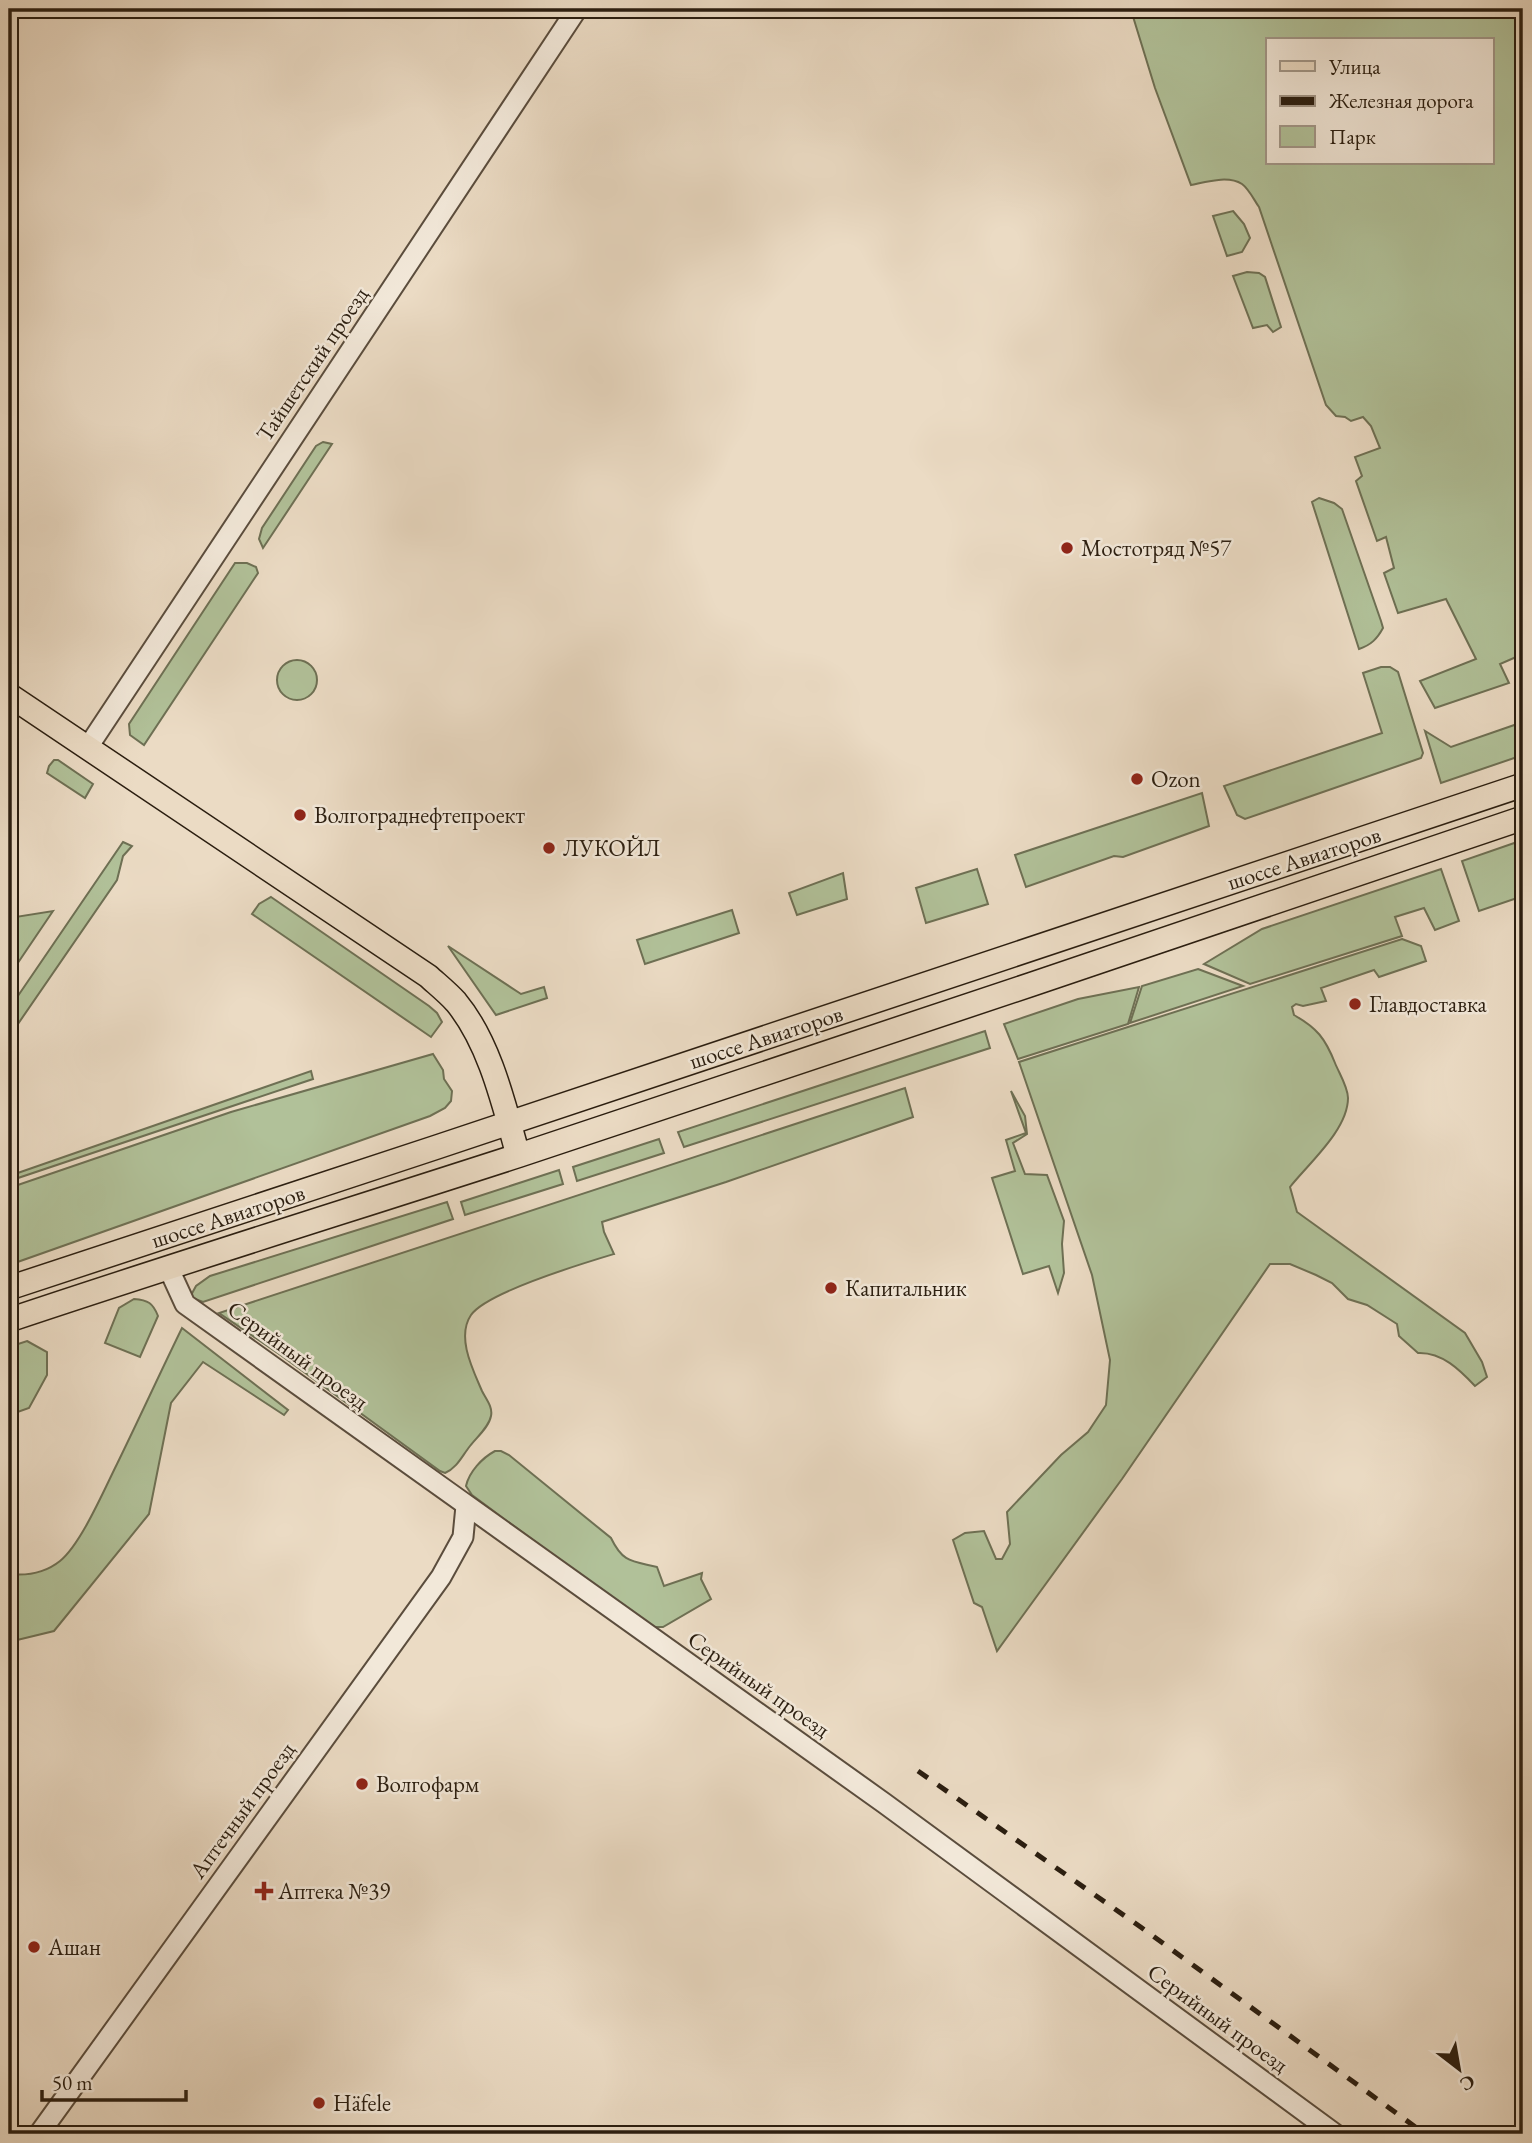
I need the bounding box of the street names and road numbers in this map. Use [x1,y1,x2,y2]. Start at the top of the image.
street label: Тайшетский проезд [249,280,375,447]
street label: шоссе Авиаторов [1223,819,1385,897]
street label: шоссе Авиаторов [685,998,847,1076]
street label: шоссе Авиаторов [147,1177,309,1255]
street label: Серийный проезд [222,1294,375,1417]
street label: Серийный проезд [682,1624,836,1745]
street label: Аптечный проезд [182,1735,302,1885]
street label: Серийный проезд [1142,1957,1295,2080]

